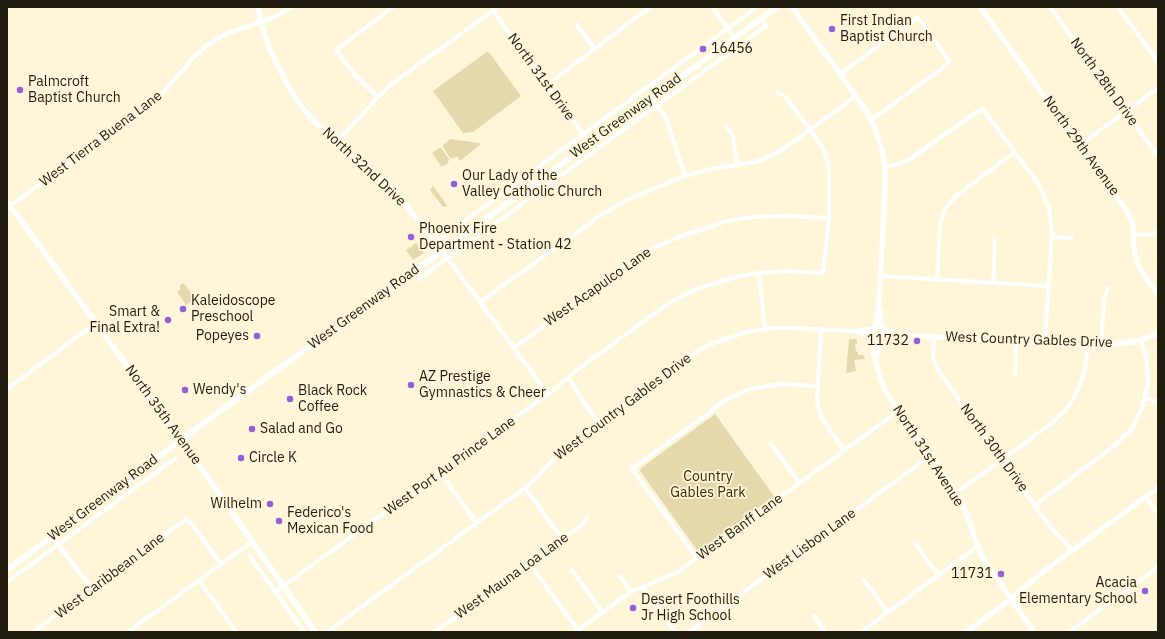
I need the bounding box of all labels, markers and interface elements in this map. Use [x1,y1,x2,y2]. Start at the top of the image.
place label: First Indian Baptist Church [840,13,933,46]
marker: First Indian Baptist Church [827,24,837,34]
street label: North 31st Drive [504,30,578,124]
street label: North 28th Drive [1066,35,1142,129]
place label: 16456 [711,41,753,57]
marker: 16456 [698,44,708,54]
street label: West Greenway Road [567,70,685,162]
place label: Palmcroft Baptist Church [28,74,121,106]
marker: Palmcroft Baptist Church [15,85,25,95]
street label: West Tierra Buena Lane [37,88,165,190]
street label: North 29th Avenue [1039,93,1123,199]
street label: North 32nd Drive [319,124,409,210]
place label: Our Lady of the Valley Catholic Church [462,168,602,200]
marker: Our Lady of the Valley Catholic Church [449,179,459,189]
place label: Phoenix Fire Department - Station 42 [419,221,572,254]
marker: Phoenix Fire Department - Station 42 [406,232,416,242]
street label: West Acapulco Lane [541,244,655,330]
street label: West Greenway Road [305,261,423,353]
place label: Kaleidoscope Preschool [191,293,276,326]
place label: Smart & Final Extra! [89,304,160,336]
marker: Kaleidoscope Preschool [178,304,188,314]
marker: Smart & Final Extra! [163,315,173,325]
place label: Popeyes [196,328,249,344]
street label: West Country Gables Drive [945,329,1113,351]
marker: Popeyes [252,331,262,341]
place label: 11732 [867,333,909,349]
marker: 11732 [912,336,922,346]
street label: West Country Gables Drive [551,350,695,464]
street label: North 35th Avenue [121,362,205,468]
place label: AZ Prestige Gymnastics & Cheer [419,369,546,402]
marker: AZ Prestige Gymnastics & Cheer [406,380,416,390]
place label: Wendy's [193,382,246,398]
place label: Black Rock Coffee [298,383,367,416]
marker: Wendy's [180,385,190,395]
marker: Black Rock Coffee [285,394,295,404]
street label: North 30th Drive [956,401,1032,495]
street label: North 31st Avenue [889,402,967,510]
street label: West Port Au Prince Lane [381,413,519,519]
place label: Salad and Go [260,421,343,437]
marker: Salad and Go [247,424,257,434]
place label: Circle K [249,450,297,466]
street label: West Greenway Road [45,451,161,545]
marker: Circle K [236,453,246,463]
park label: Country Gables Park [670,469,746,502]
street label: West Banff Lane [694,490,786,564]
place label: Wilhelm [211,496,262,512]
marker: Wilhelm [265,499,275,509]
place label: Federico's Mexican Food [287,505,374,538]
street label: West Lisbon Lane [761,505,859,583]
marker: Federico's Mexican Food [274,516,284,526]
street label: West Caribbean Lane [52,529,168,623]
street label: West Mauna Loa Lane [452,529,572,623]
place label: 11731 [951,566,993,582]
marker: 11731 [996,569,1006,579]
place label: Acacia Elementary School [1019,575,1137,608]
marker: Acacia Elementary School [1140,586,1150,596]
place label: Desert Foothills Jr High School [641,592,740,624]
marker: Desert Foothills Jr High School [628,603,638,613]

